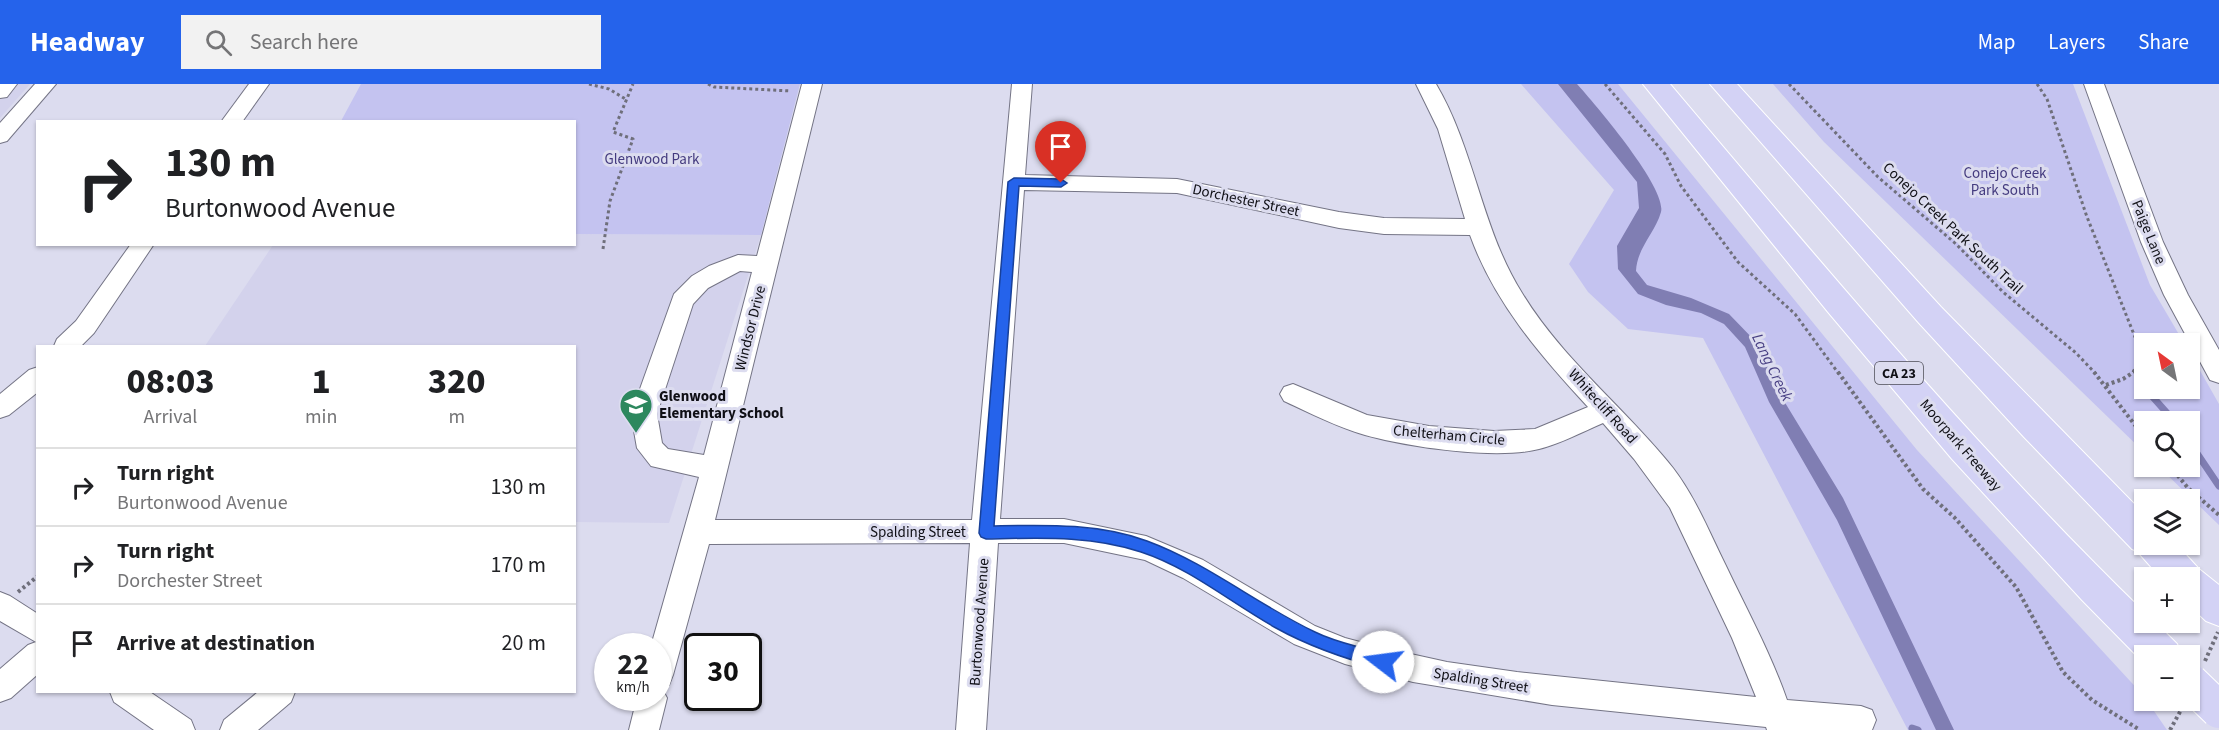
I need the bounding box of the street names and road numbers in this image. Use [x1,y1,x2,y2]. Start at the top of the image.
street label: Conejo Creek Park South Trail [1878,158,2028,299]
street label: Dorchester Street [1190,179,1301,222]
street label: Paige Lane [2126,197,2171,267]
street label: Windsor Drive [730,283,771,373]
road number: CA 23 [1875,362,1923,384]
street label: Whitecliff Road [1563,364,1642,448]
street label: Moorpark Freeway [1915,395,2007,496]
street label: Chelterham Circle [1392,420,1506,451]
street label: Spalding Street [870,522,966,543]
street label: Burtonwood Avenue [965,557,994,687]
street label: Spalding Street [1432,663,1530,698]

